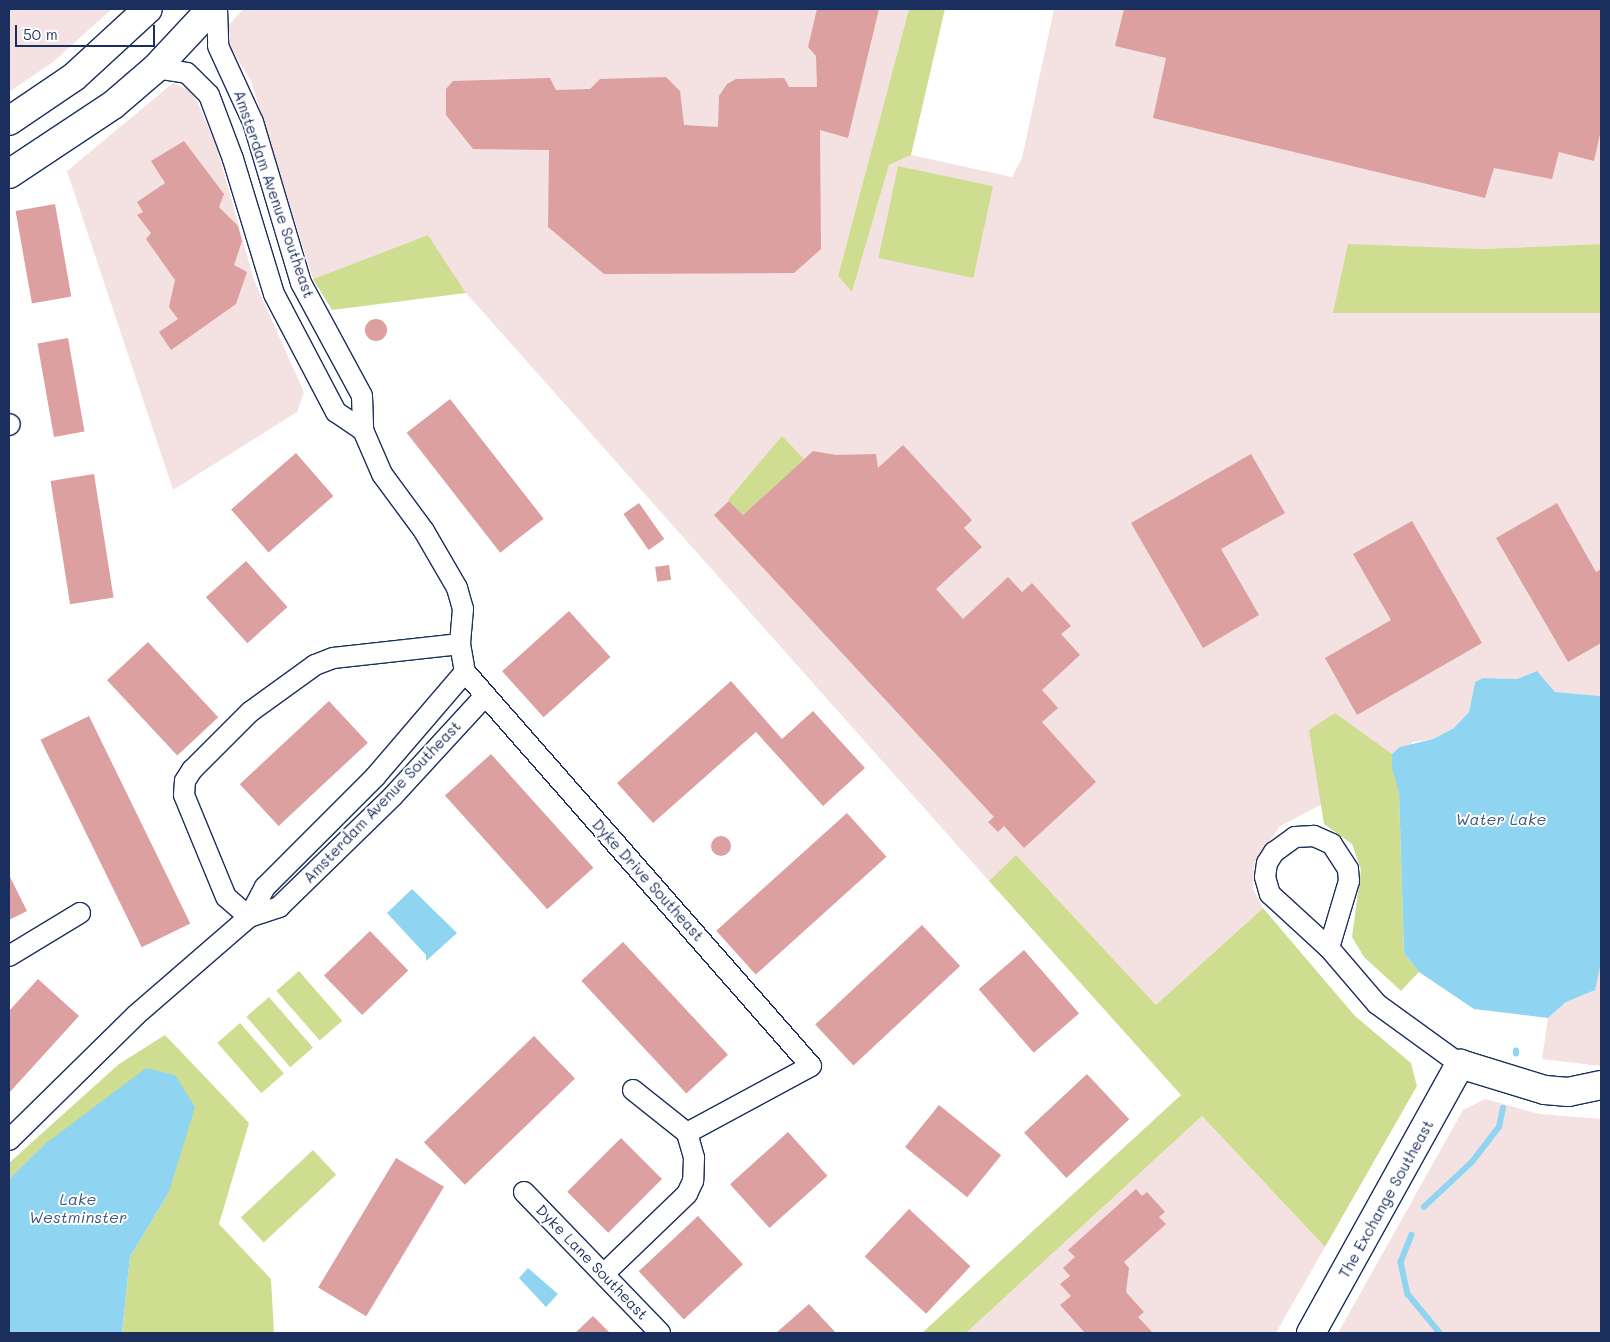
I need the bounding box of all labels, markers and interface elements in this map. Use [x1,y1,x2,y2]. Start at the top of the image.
scale bar [18,15,158,47]
text: 50 m [23,24,58,44]
street label: Amsterdam Avenue Southeast [230,88,318,300]
street label: Amsterdam Avenue Southeast [300,717,464,887]
water label: Water Lake [1456,809,1546,829]
street label: Dyke Drive Southeast [589,815,707,945]
street label: The Exchange Southeast [1335,1117,1437,1281]
water label: Lake Westminster [29,1189,127,1227]
street label: Dyke Lane Southeast [532,1201,652,1323]

